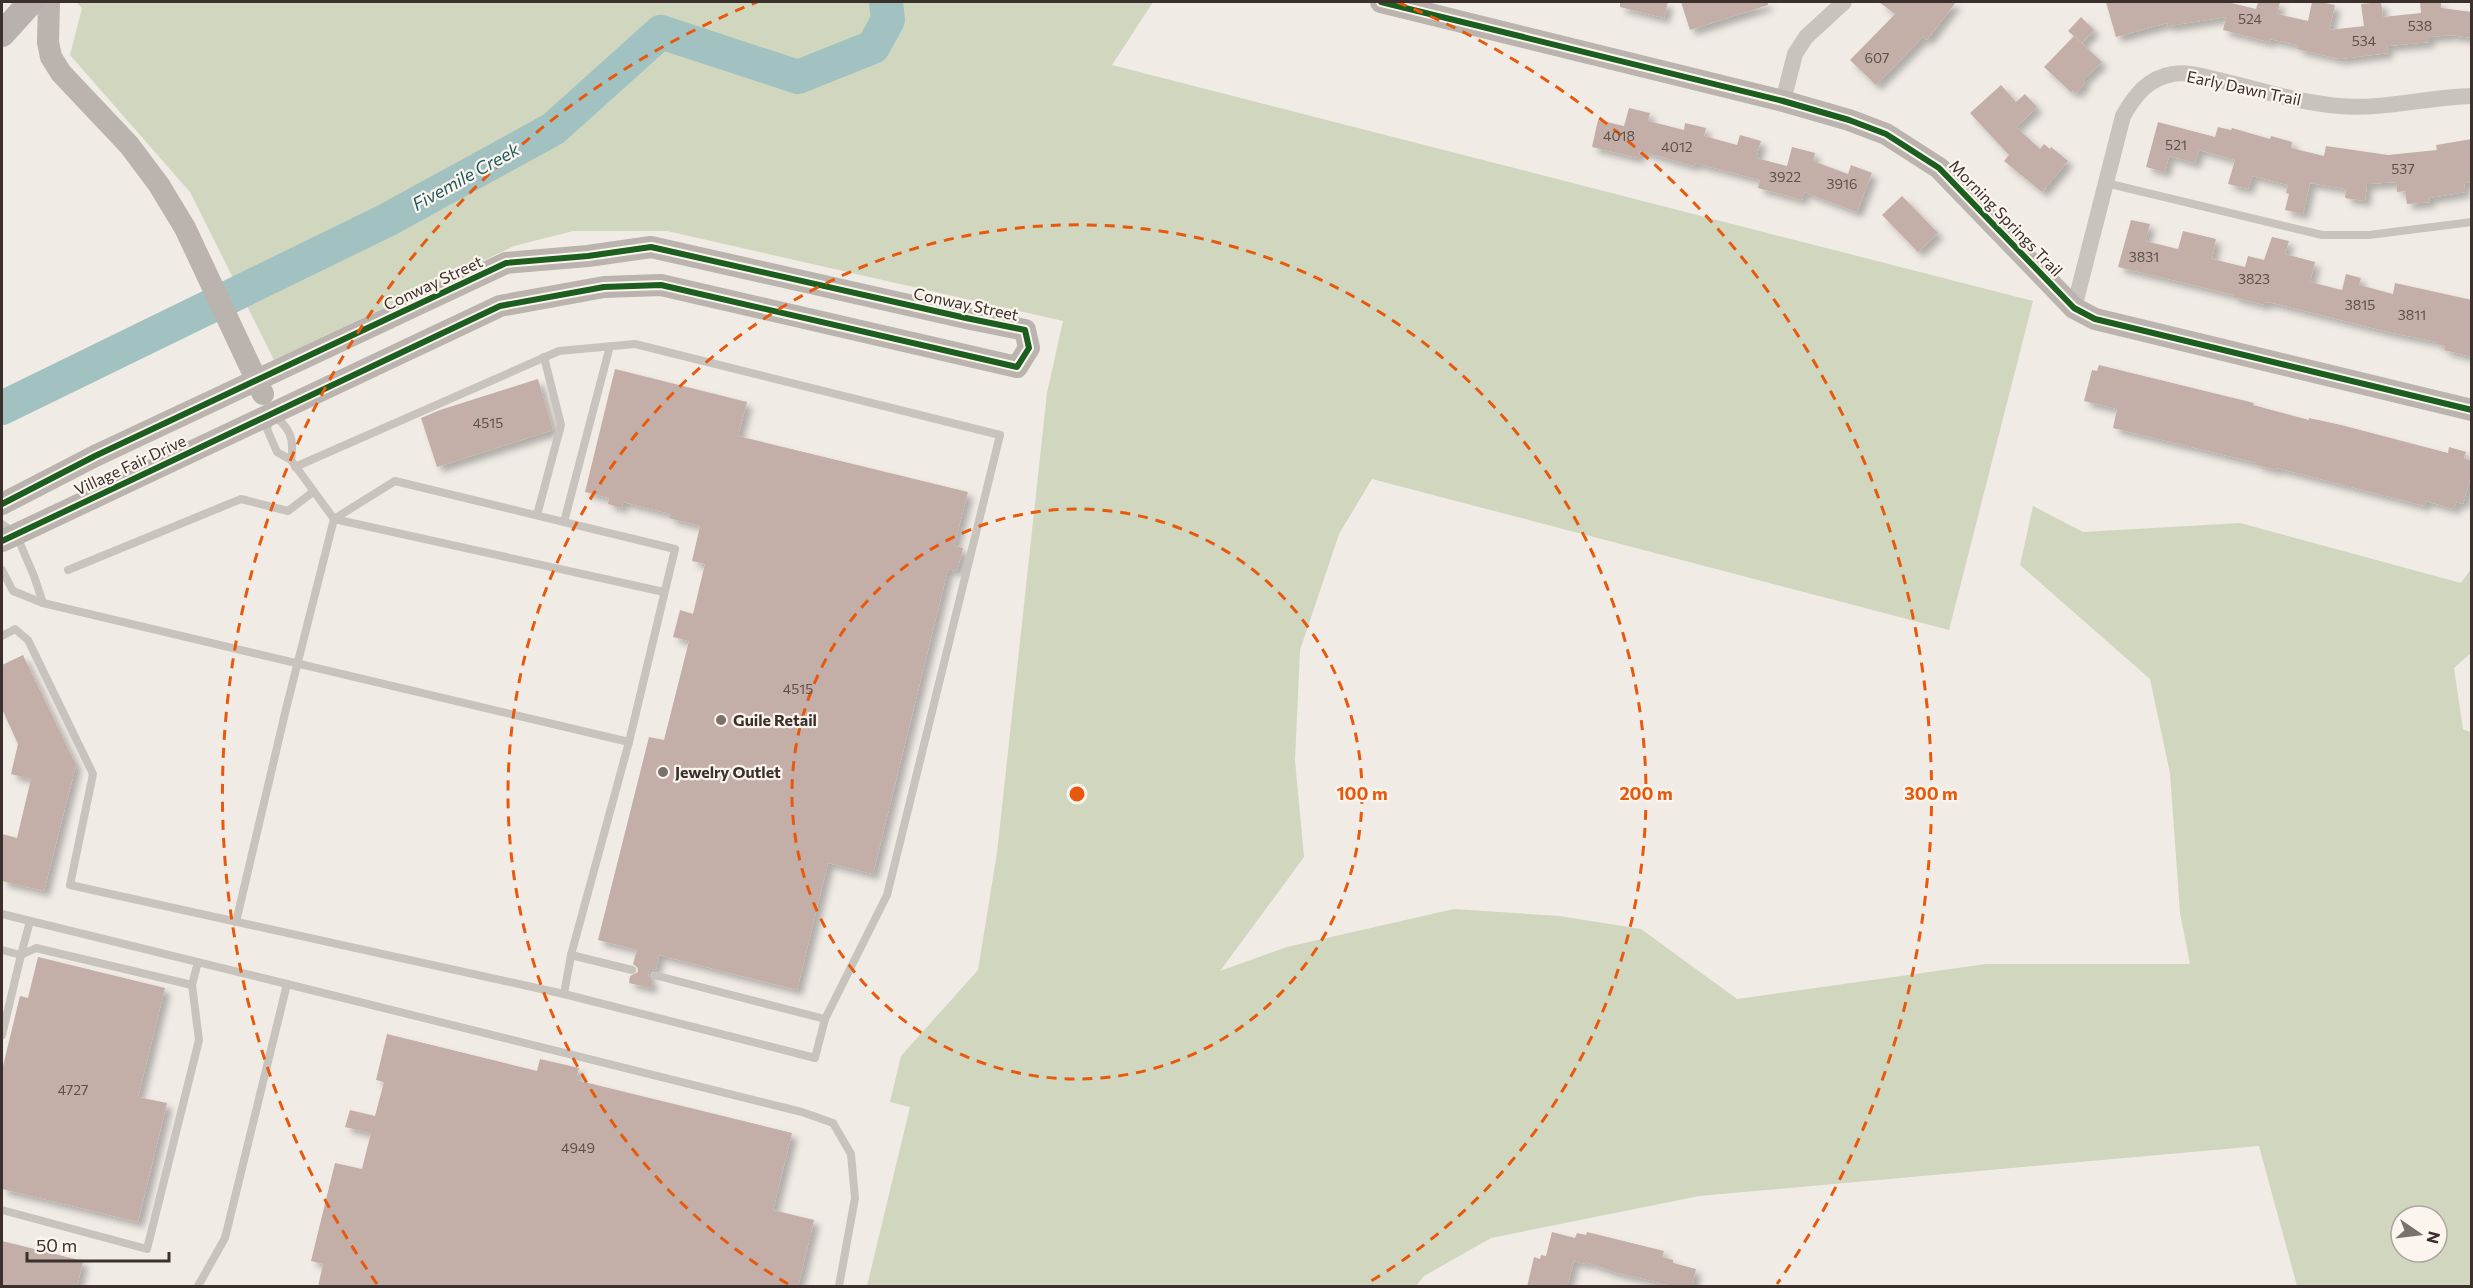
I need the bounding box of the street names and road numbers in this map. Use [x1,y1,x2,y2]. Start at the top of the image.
street label: Early Dawn Trail [2185,66,2303,109]
street label: Morning Springs Trail [1946,155,2067,280]
street label: Conway Street [380,251,486,314]
street label: Conway Street [912,283,1021,324]
street label: Village Fair Drive [71,430,189,499]

